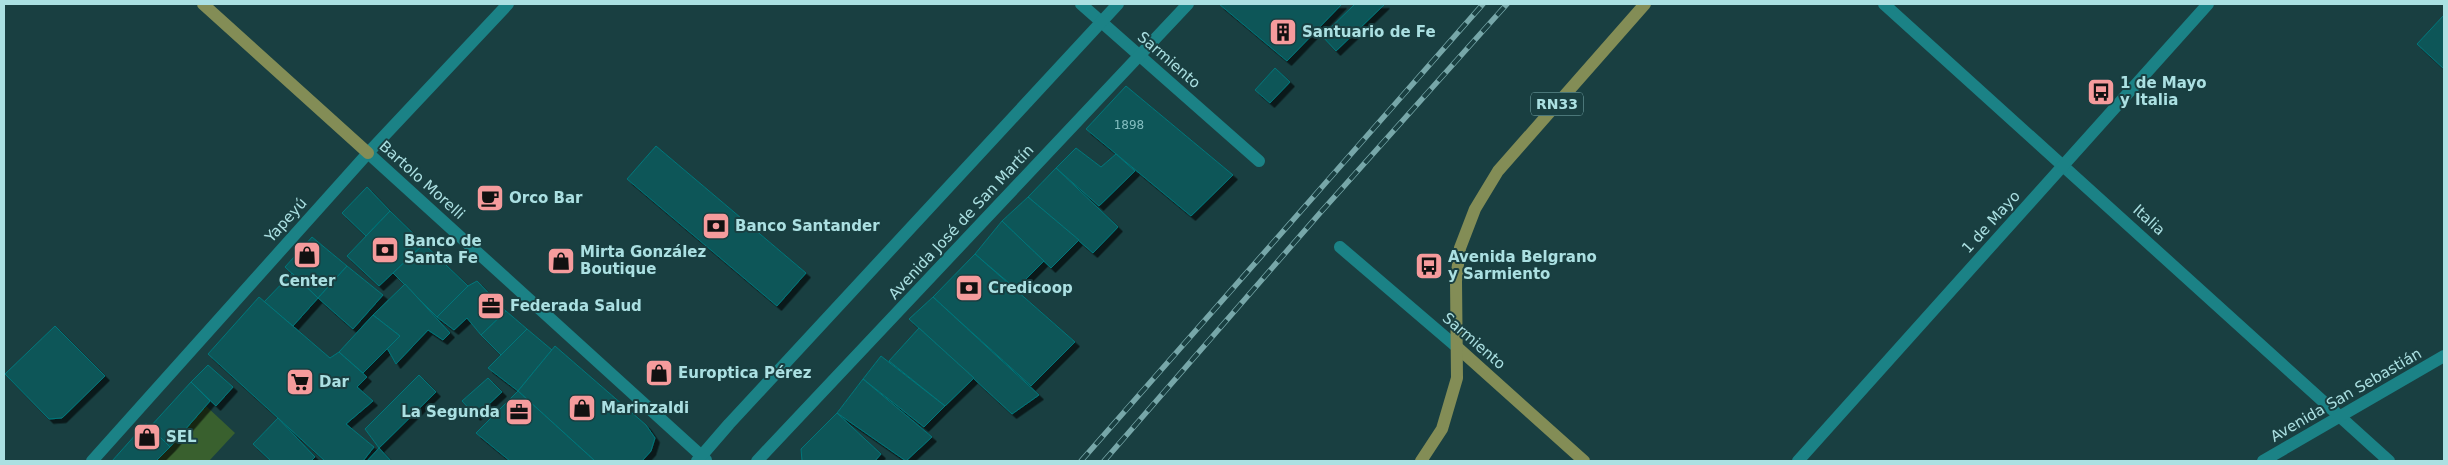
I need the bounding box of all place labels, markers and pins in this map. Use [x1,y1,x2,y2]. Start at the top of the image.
building icon: Santuario de Fe [1268,17,1298,47]
place label: Santuario de Fe [1302,23,1436,41]
place label: 1 de Mayo y Italia [2120,74,2206,109]
bus stop icon: 1 de Mayo y Italia [2086,77,2116,107]
cafe icon: Orco Bar [475,183,505,213]
place label: Orco Bar [509,189,583,207]
bank icon: Banco Santander [701,211,731,241]
place label: Banco Santander [735,217,880,235]
place label: Banco de Santa Fe [404,232,482,267]
bank icon: Banco de Santa Fe [370,235,400,265]
shop icon: Center [292,240,322,270]
place label: Mirta González Boutique [580,243,706,278]
shop icon: Mirta González Boutique [546,246,576,276]
place label: Avenida Belgrano y Sarmiento [1448,248,1597,283]
bus stop icon: Avenida Belgrano y Sarmiento [1414,251,1444,281]
place label: Center [279,272,336,290]
bank icon: Credicoop [954,273,984,303]
place label: Credicoop [988,279,1073,297]
office icon: Federada Salud [476,291,506,321]
place label: Federada Salud [510,297,642,315]
shop icon: Europtica Pérez [644,358,674,388]
place label: Europtica Pérez [678,364,812,382]
supermarket icon: Dar [285,367,315,397]
place label: Dar [319,373,350,391]
shop icon: Marinzaldi [567,393,597,423]
office icon: La Segunda [504,397,534,427]
place label: Marinzaldi [601,399,689,417]
place label: La Segunda [401,403,500,421]
shop icon: SEL [132,422,162,452]
place label: SEL [166,428,197,446]

